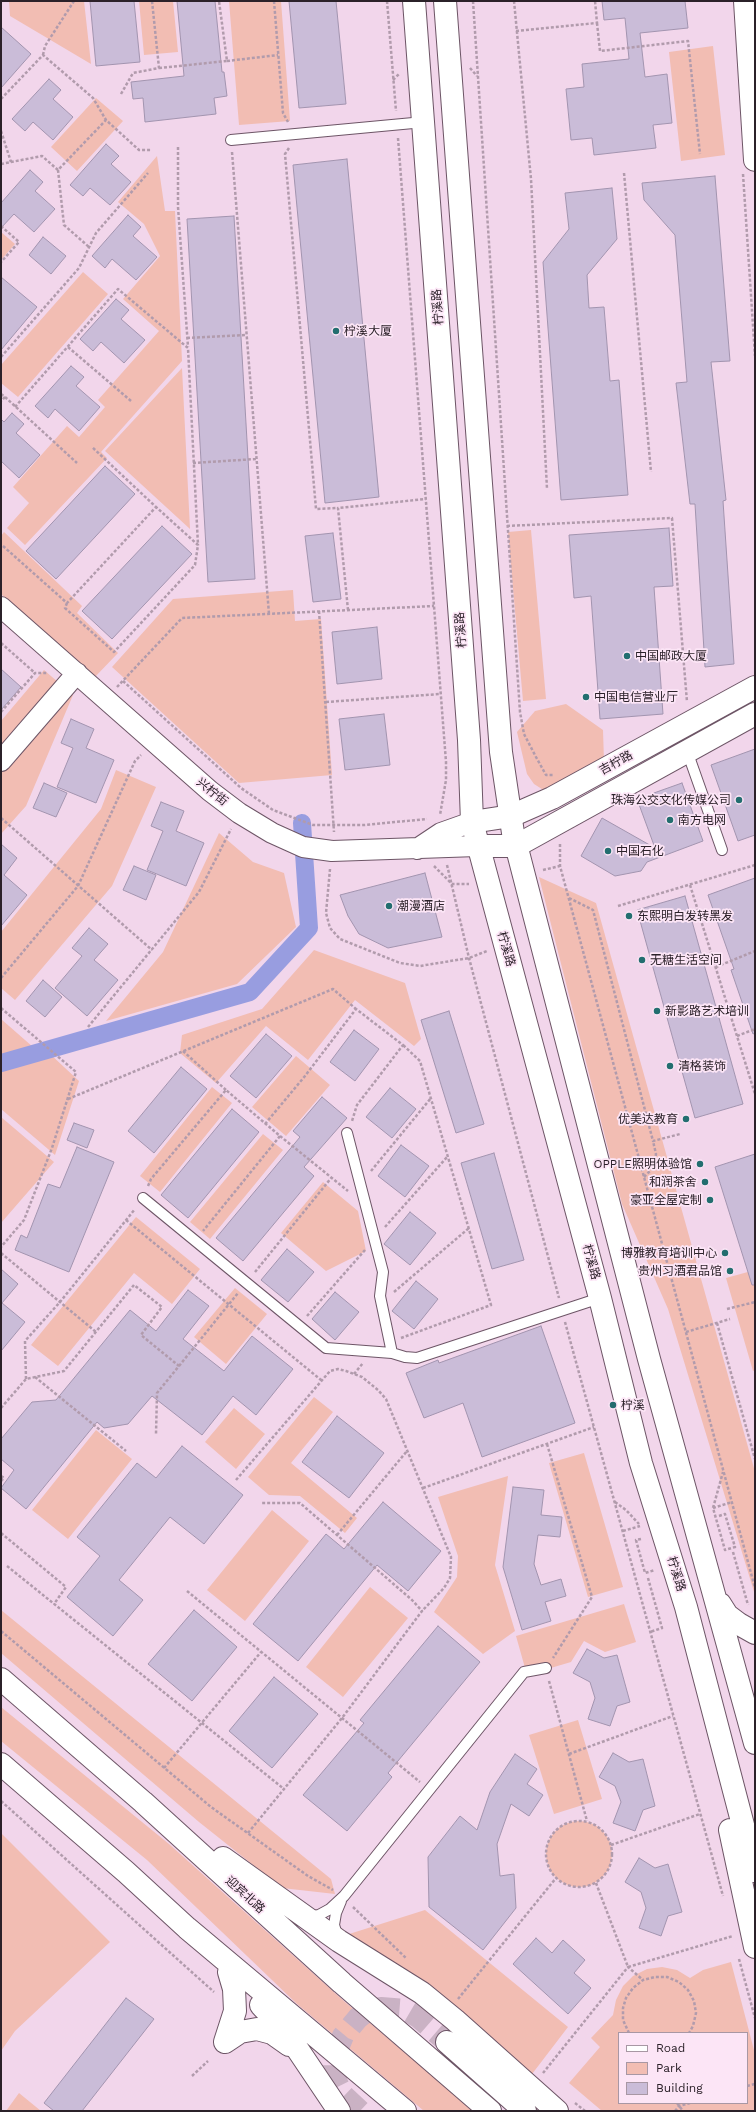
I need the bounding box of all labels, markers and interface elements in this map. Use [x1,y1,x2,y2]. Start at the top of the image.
street label: 柠溪路 [430,289,446,325]
place label: 柠溪大厦 [344,324,392,338]
marker: 柠溪大厦 [331,326,341,336]
street label: 柠溪路 [453,612,469,648]
place label: 中国邮政大厦 [635,649,707,663]
marker: 中国邮政大厦 [622,651,632,661]
place label: 中国电信营业厅 [594,690,678,704]
marker: 中国电信营业厅 [581,692,591,702]
street label: 吉柠路 [597,748,635,778]
street label: 兴柠街 [193,775,231,809]
place label: 珠海公交文化传媒公司 [611,793,731,807]
marker: 珠海公交文化传媒公司 [734,795,744,805]
place label: 南方电网 [678,813,726,827]
marker: 南方电网 [665,815,675,825]
place label: 中国石化 [616,844,664,858]
marker: 中国石化 [603,846,613,856]
place label: 潮漫酒店 [397,899,445,913]
marker: 潮漫酒店 [384,901,394,911]
place label: 东熙明白发转黑发 [637,909,733,923]
marker: 东熙明白发转黑发 [624,911,634,921]
street label: 柠溪路 [494,930,518,968]
place label: 无糖生活空间 [650,953,722,967]
marker: 无糖生活空间 [637,955,647,965]
place label: 新影路艺术培训 [665,1004,749,1018]
marker: 新影路艺术培训 [652,1006,662,1016]
place label: 清格装饰 [678,1059,726,1073]
marker: 清格装饰 [665,1061,675,1071]
place label: 优美达教育 [618,1112,678,1126]
marker: 优美达教育 [681,1114,691,1124]
place label: OPPLE照明体验馆 [594,1157,692,1171]
marker: OPPLE照明体验馆 [695,1159,705,1169]
place label: 和润茶舍 [649,1175,697,1189]
marker: 和润茶舍 [700,1177,710,1187]
place label: 豪亚全屋定制 [630,1193,702,1207]
marker: 豪亚全屋定制 [705,1195,715,1205]
street label: 柠溪路 [579,1243,603,1281]
place label: 博雅教育培训中心 [621,1246,717,1260]
marker: 博雅教育培训中心 [720,1248,730,1258]
place label: 贵州习酒君品馆 [638,1264,722,1278]
marker: 贵州习酒君品馆 [725,1266,735,1276]
place label: 柠溪 [621,1398,645,1412]
marker: 柠溪 [608,1400,618,1410]
street label: 柠溪路 [664,1555,688,1593]
street label: 迎宾北路 [222,1874,268,1916]
legend [618,2032,748,2104]
text: Road [656,2041,685,2055]
text: Park [656,2061,682,2075]
text: Building [656,2081,703,2095]

